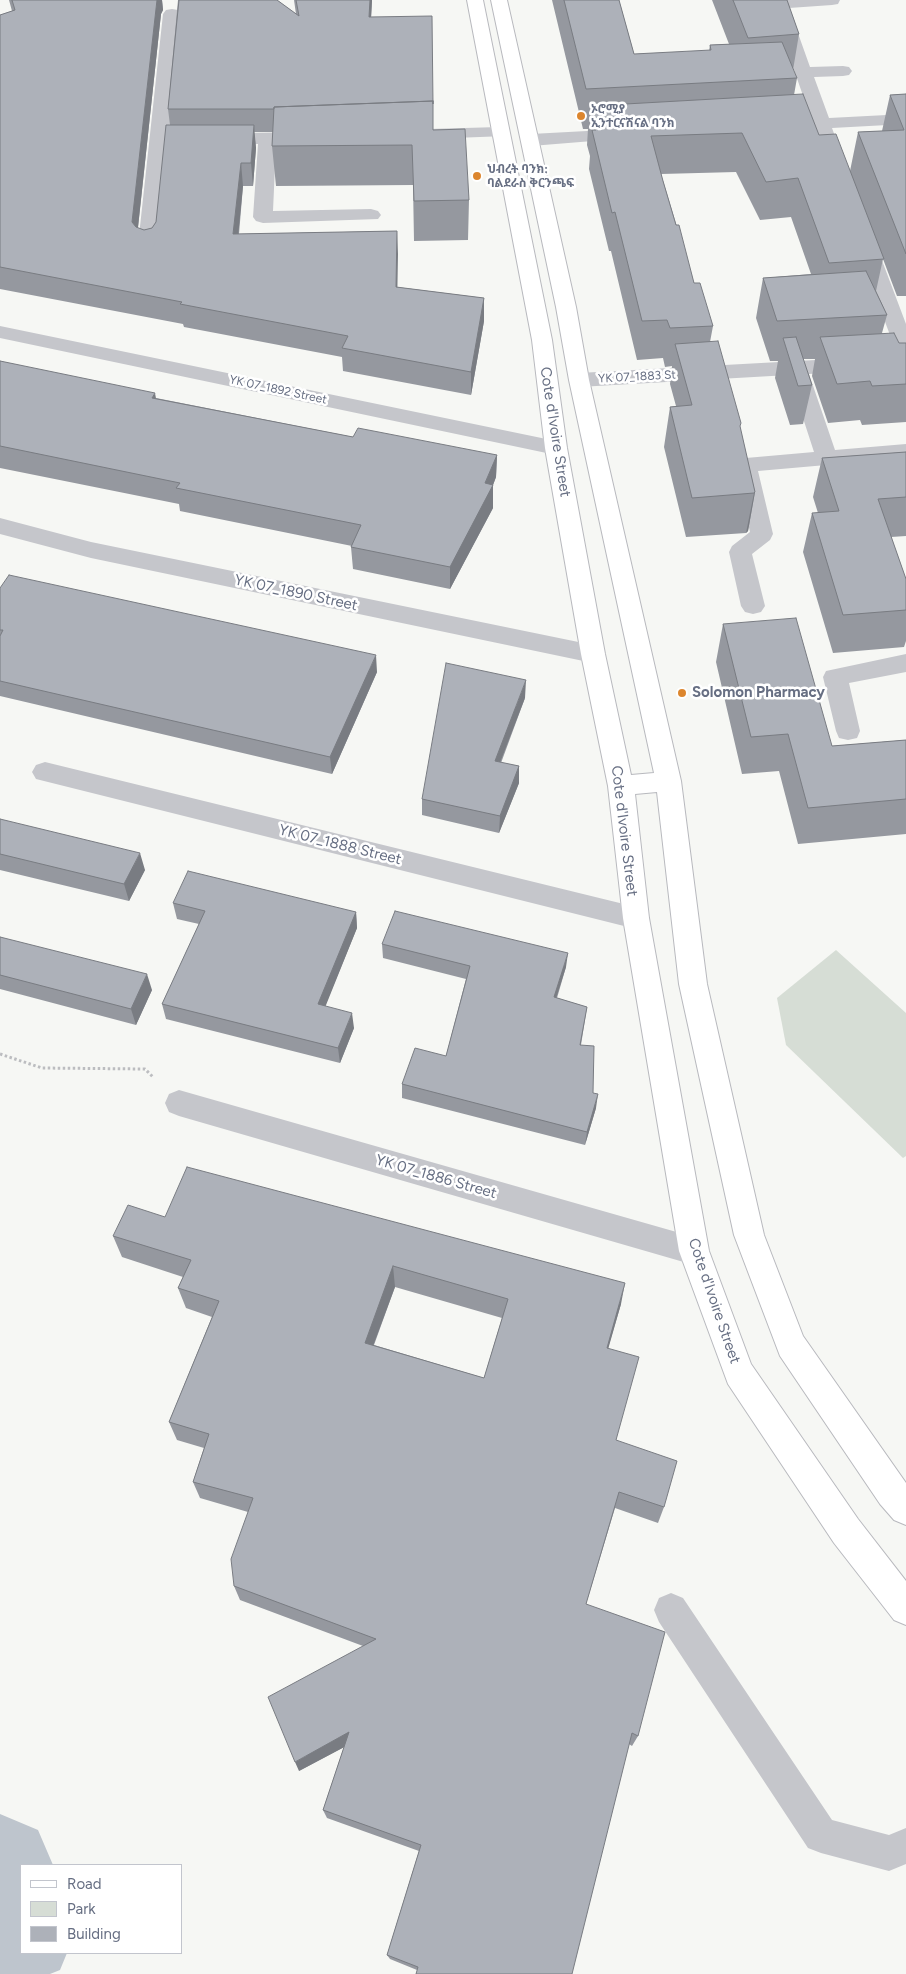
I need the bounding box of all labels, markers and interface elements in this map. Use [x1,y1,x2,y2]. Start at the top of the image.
place label: ኦሮሚያ ኢንተርናሽናል ባንክ [591,102,675,130]
marker: ኦሮሚያ ኢንተርናሽናል ባንክ [575,110,587,122]
place label: ህብረት ባንክ: ባልደራስ ቅርንጫፍ [487,162,574,190]
marker: ህብረት ባንክ: ባልደራስ ቅርንጫፍ [471,170,483,182]
street label: Cote d'Ivoire Street [536,366,574,498]
street label: YK 07_1883 St [598,368,676,386]
street label: YK 07_1892 Street [228,373,328,407]
street label: YK 07_1890 Street [233,571,359,615]
place label: Solomon Pharmacy [692,684,825,702]
marker: Solomon Pharmacy [676,687,688,699]
street label: Cote d'Ivoire Street [607,765,641,897]
street label: YK 07_1888 Street [277,821,403,869]
street label: YK 07_1886 Street [373,1151,499,1203]
street label: Cote d'Ivoire Street [684,1236,744,1366]
legend [20,1864,182,1954]
text: Road [67,1875,102,1893]
text: Park [67,1900,96,1918]
text: Building [67,1925,121,1943]

